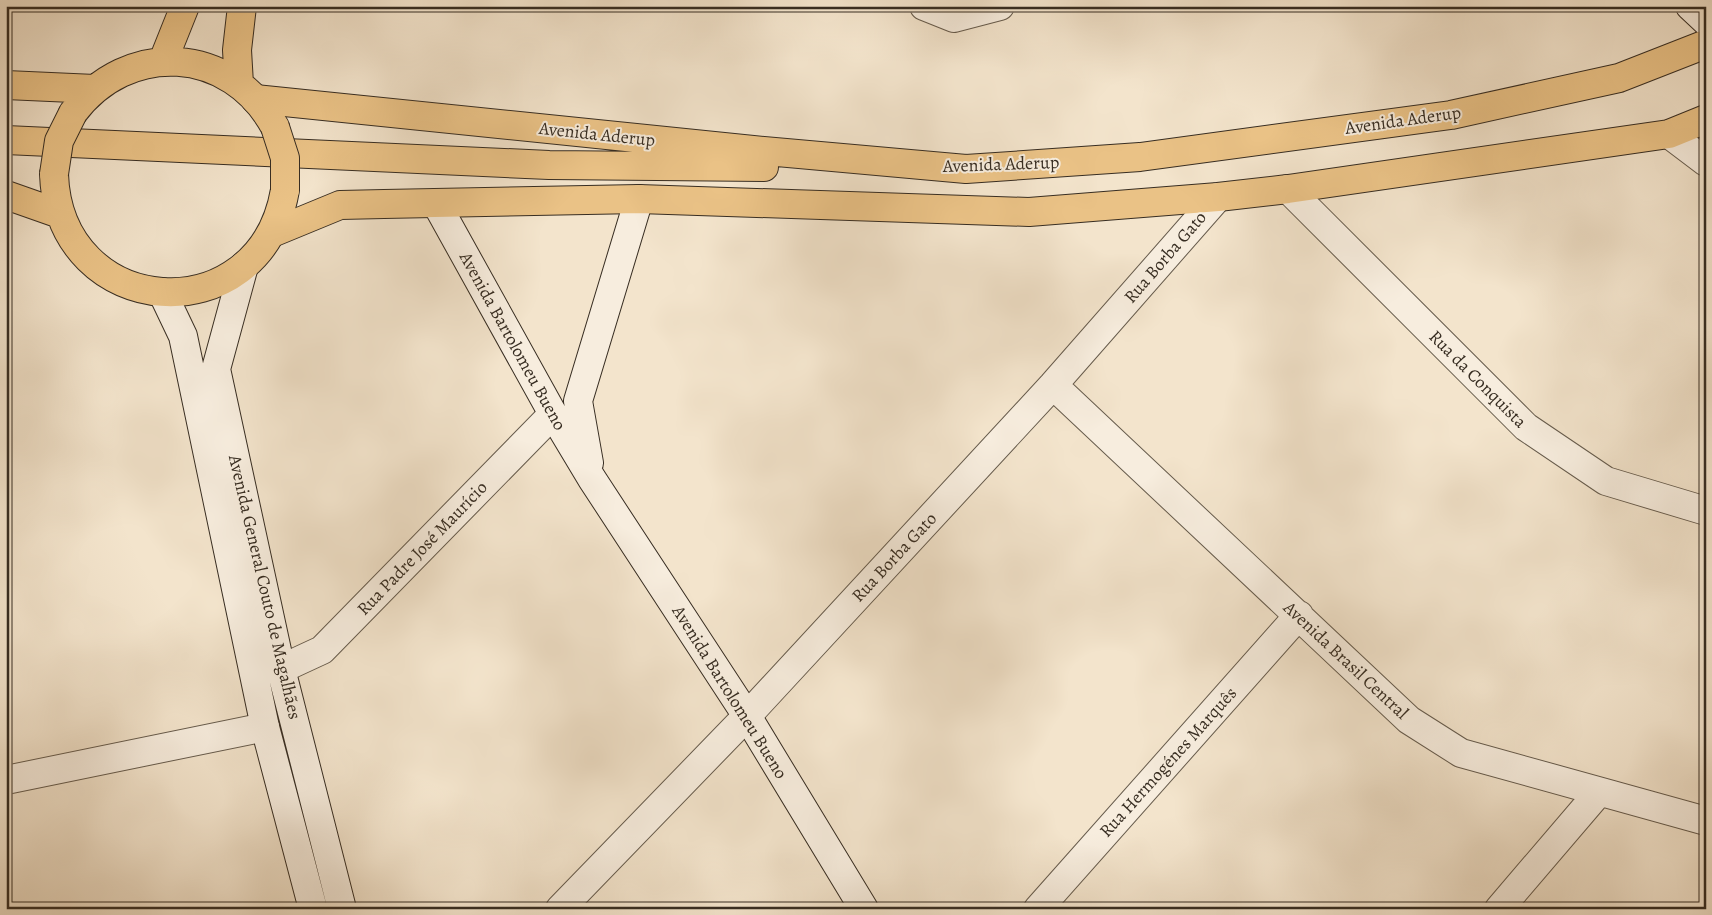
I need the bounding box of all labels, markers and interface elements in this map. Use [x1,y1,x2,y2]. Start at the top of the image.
street label: Avenida Aderup [1343,100,1462,140]
street label: Avenida Aderup [537,116,656,152]
street label: Avenida Aderup [941,150,1060,178]
street label: Rua Borba Gato [1118,206,1212,308]
street label: Avenida Bartolomeu Bueno [453,247,572,435]
street label: Rua da Conquista [1424,325,1533,434]
street label: Avenida General Couto de Magalhães [223,451,307,722]
street label: Rua Padre José Maurício [352,476,492,620]
street label: Rua Borba Gato [846,507,942,607]
street label: Avenida Brasil Central [1278,595,1414,725]
street label: Avenida Bartolomeu Bueno [666,600,793,783]
street label: Rua Hermogénes Marquês [1094,682,1242,842]

